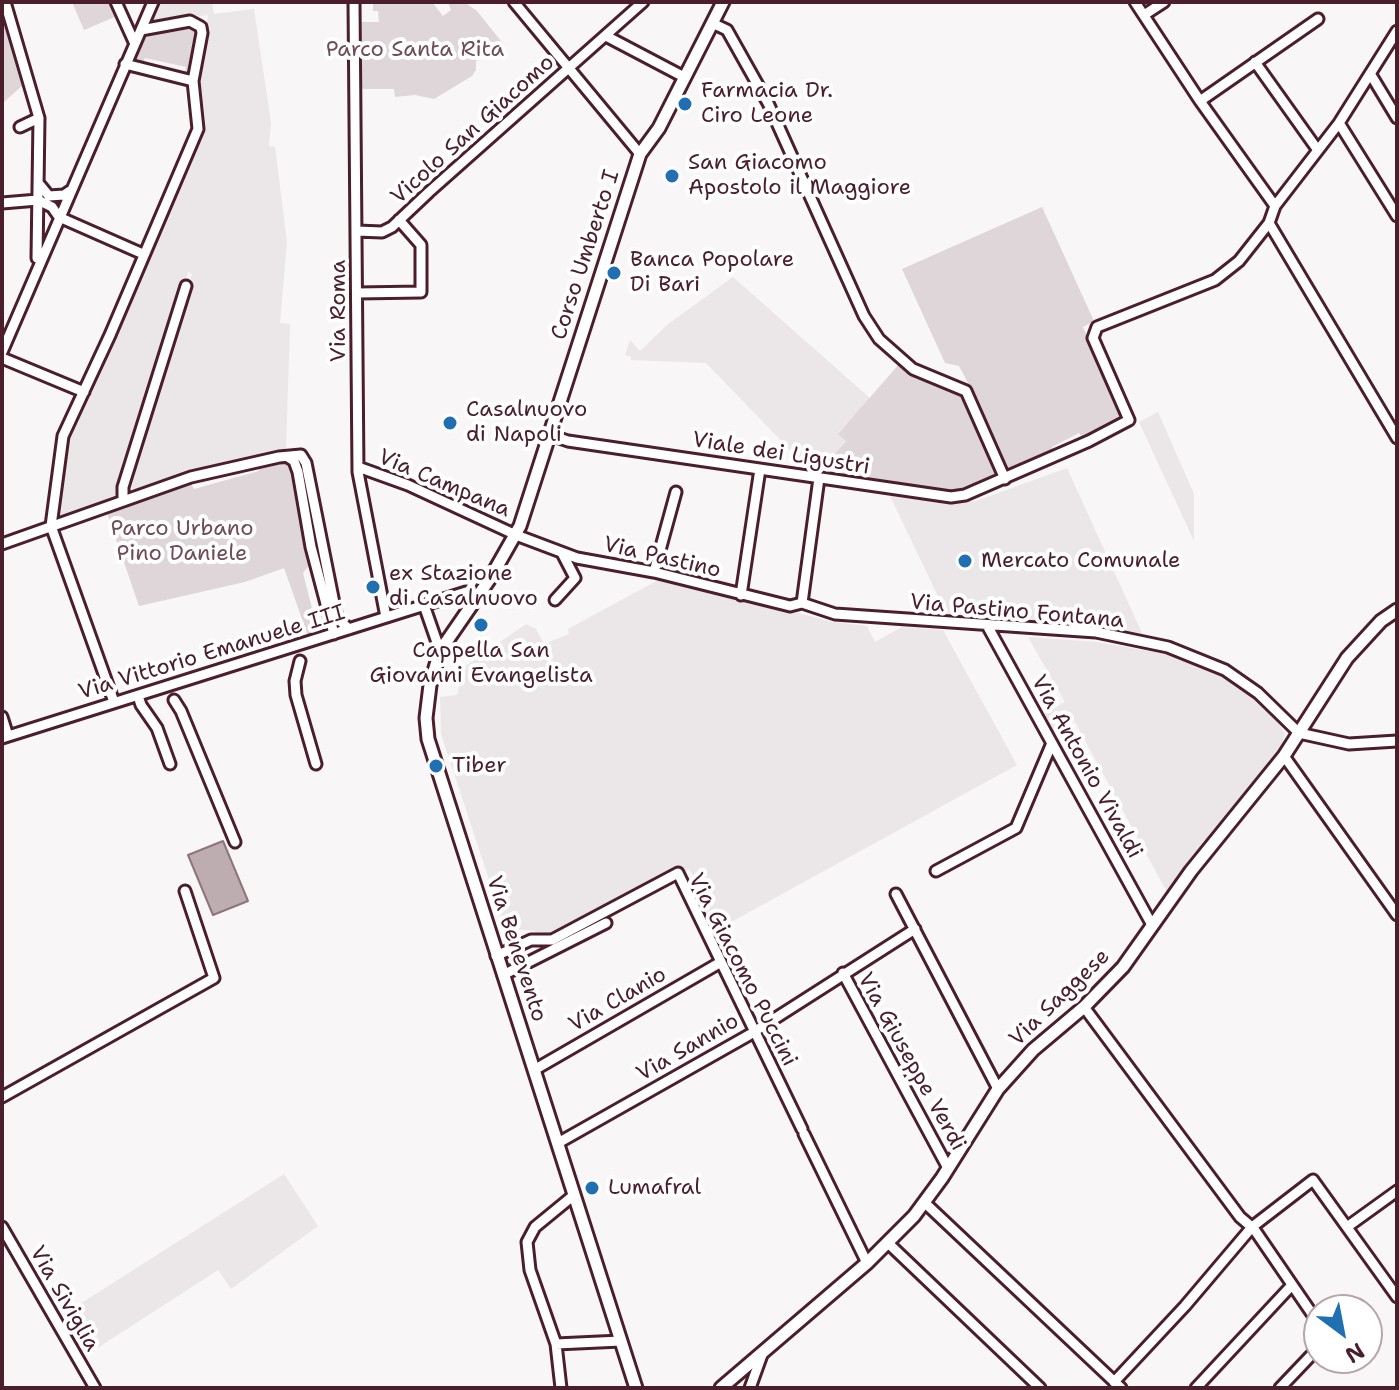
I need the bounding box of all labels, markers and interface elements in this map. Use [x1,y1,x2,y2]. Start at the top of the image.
park label: Parco Santa Rita [326,37,504,63]
street label: Vicolo San Giacomo [386,50,560,210]
place label: Farmacia Dr. Ciro Leone [701,78,833,130]
marker: Farmacia Dr. Ciro Leone [676,95,694,113]
place label: San Giacomo Apostolo il Maggiore [688,150,911,202]
street label: Corso Umberto I [546,167,626,343]
marker: San Giacomo Apostolo il Maggiore [663,167,681,185]
place label: Banca Popolare Di Bari [630,247,794,298]
street label: Via Roma [326,260,352,362]
marker: Banca Popolare Di Bari [605,264,623,282]
place label: Casalnuovo di Napoli [466,397,587,448]
marker: Casalnuovo di Napoli [441,414,459,432]
street label: Viale dei Ligustri [690,427,872,481]
street label: Via Campana [374,444,514,524]
park label: Parco Urbano Pino Daniele [110,516,254,568]
street label: Via Pastino [601,532,723,584]
place label: Mercato Comunale [981,548,1181,574]
marker: Mercato Comunale [956,552,974,570]
place label: ex Stazione di Casalnuovo [389,561,538,612]
marker: ex Stazione di Casalnuovo [364,578,382,596]
street label: Via Pastino Fontana [909,589,1125,635]
street label: Via Vittorio Emanuele III [75,600,349,706]
marker: Cappella San Giovanni Evangelista [472,616,490,634]
place label: Cappella San Giovanni Evangelista [369,638,593,690]
street label: Via Antonio Vivaldi [1025,671,1147,863]
place label: Tiber [452,753,507,779]
marker: Tiber [427,757,445,775]
street label: Via Giacomo Puccini [682,869,802,1071]
street label: Via Benevento [480,873,552,1025]
street label: Via Saggese [1004,944,1116,1052]
street label: Via Clanio [565,962,671,1038]
street label: Via Giuseppe Verdi [851,968,971,1156]
street label: Via Sannio [632,1008,744,1088]
place label: Lumafral [608,1175,701,1201]
marker: Lumafral [583,1179,601,1197]
street label: Via Siviglia [23,1242,105,1356]
north arrow [1303,1294,1383,1374]
text: N [1340,1336,1370,1370]

